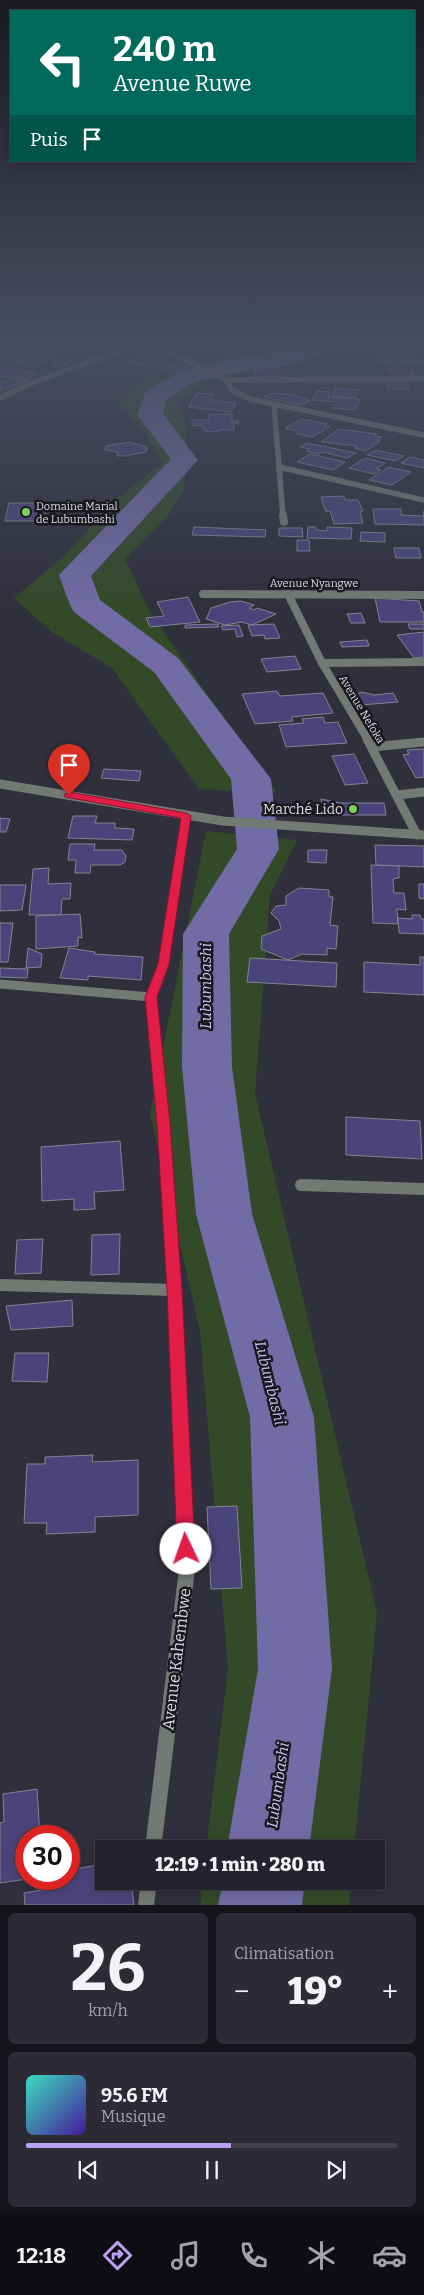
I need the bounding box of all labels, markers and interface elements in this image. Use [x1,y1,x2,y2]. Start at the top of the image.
text: 240 m [113,28,216,70]
icon: left [30,30,95,95]
text: Avenue Ruwe [113,70,251,97]
icon: arrive [78,125,106,153]
text: Puis [30,128,68,151]
place label: Domaine Marial de Lubumbashi [36,500,118,526]
marker: Domaine Marial de Lubumbashi [20,506,32,518]
street label: Avenue Nyangwe [270,577,358,590]
street label: Avenue Nefoka [336,673,387,746]
pin [48,744,90,795]
icon: arrive [55,751,83,779]
place label: Marché Lido [263,801,343,818]
marker: Marché Lido [347,803,359,815]
water label: Lubumbashi [197,943,215,1029]
water label: Lubumbashi [251,1339,289,1427]
position arrow [159,1522,211,1574]
street label: Avenue Kahembwe [158,1587,195,1731]
water label: Lubumbashi [263,1741,293,1829]
speed limit sign: 30 [15,1825,80,1890]
text: 12:19 · 1 min · 280 m [155,1853,325,1876]
text: 26 [70,1929,146,2007]
text: Climatisation [234,1944,334,1963]
text: 19° [288,1968,344,2014]
text: − [234,1975,249,2008]
text: + [382,1975,398,2008]
text: km/h [88,2001,128,2020]
text: 95.6 FM [101,2084,168,2107]
text: Musique [101,2107,166,2126]
icon: previous [74,2156,102,2184]
icon: pause [198,2156,226,2184]
icon: next [322,2156,350,2184]
icon: directions [100,2238,135,2273]
icon: music [168,2238,203,2273]
icon: phone [236,2238,271,2273]
icon: climate [304,2238,339,2273]
icon: car [372,2238,407,2273]
text: 12:18 [17,2242,66,2269]

